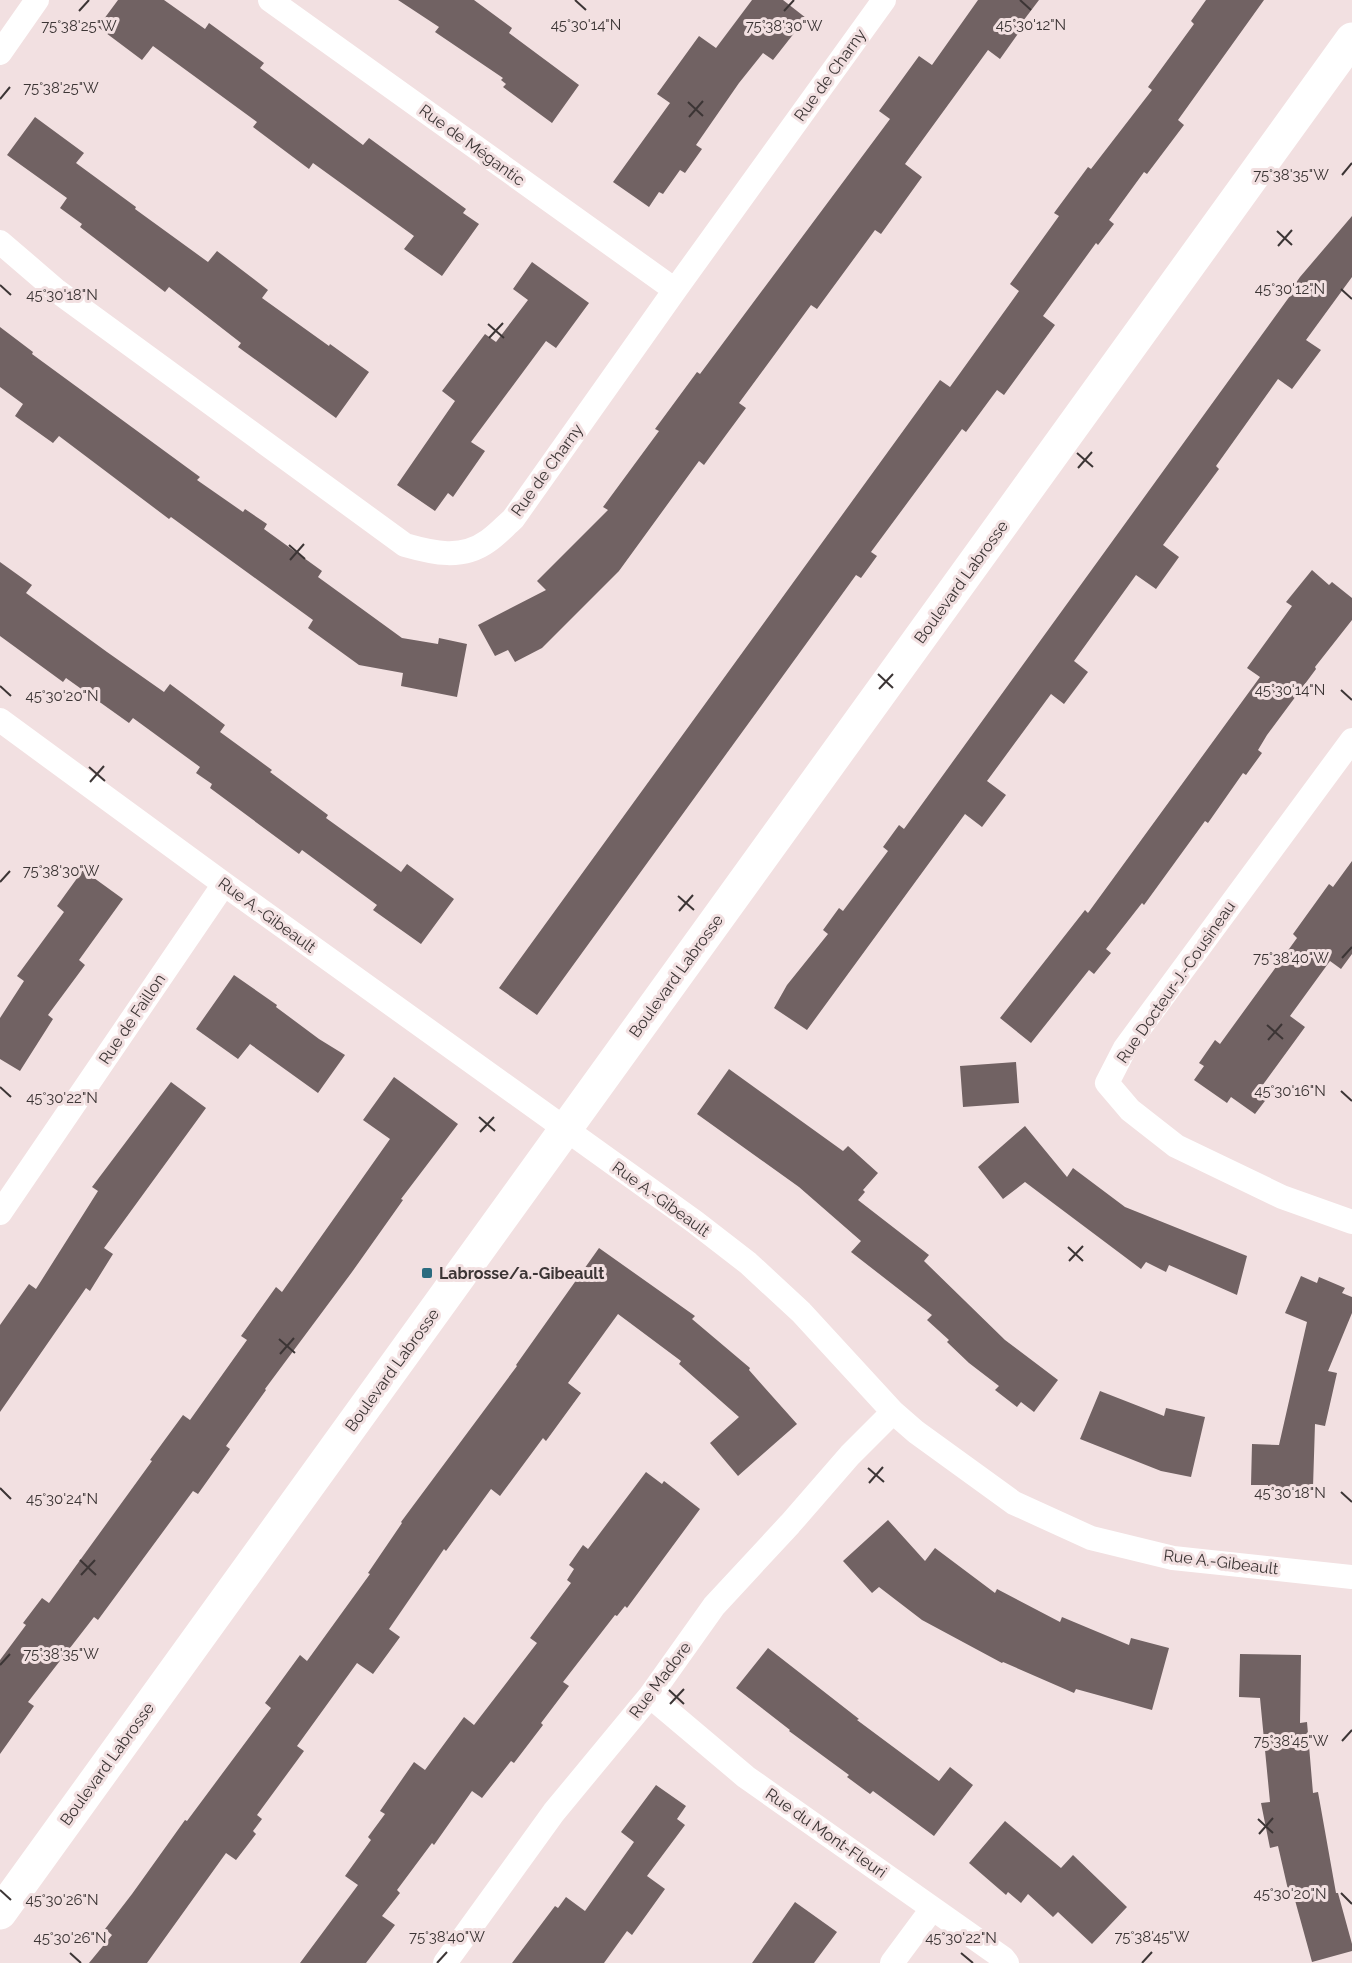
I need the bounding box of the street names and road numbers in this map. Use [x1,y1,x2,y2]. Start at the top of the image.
street label: Rue de Charny [790,25,870,125]
street label: Rue de Mégantic [416,100,529,190]
street label: Rue de Charny [507,420,587,520]
street label: Boulevard Labrosse [910,517,1012,647]
street label: Rue A.-Gibeault [215,873,320,957]
street label: Rue Docteur-J.-Cousineau [1113,897,1239,1067]
street label: Boulevard Labrosse [625,911,727,1041]
street label: Rue de Faillon [95,970,169,1068]
street label: Rue A.-Gibeault [609,1157,714,1241]
street label: Boulevard Labrosse [341,1305,443,1435]
street label: Rue A.-Gibeault [1162,1546,1280,1579]
street label: Rue Madore [625,1638,695,1722]
street label: Boulevard Labrosse [56,1699,158,1829]
street label: Rue du Mont-Fleuri [762,1784,890,1882]

